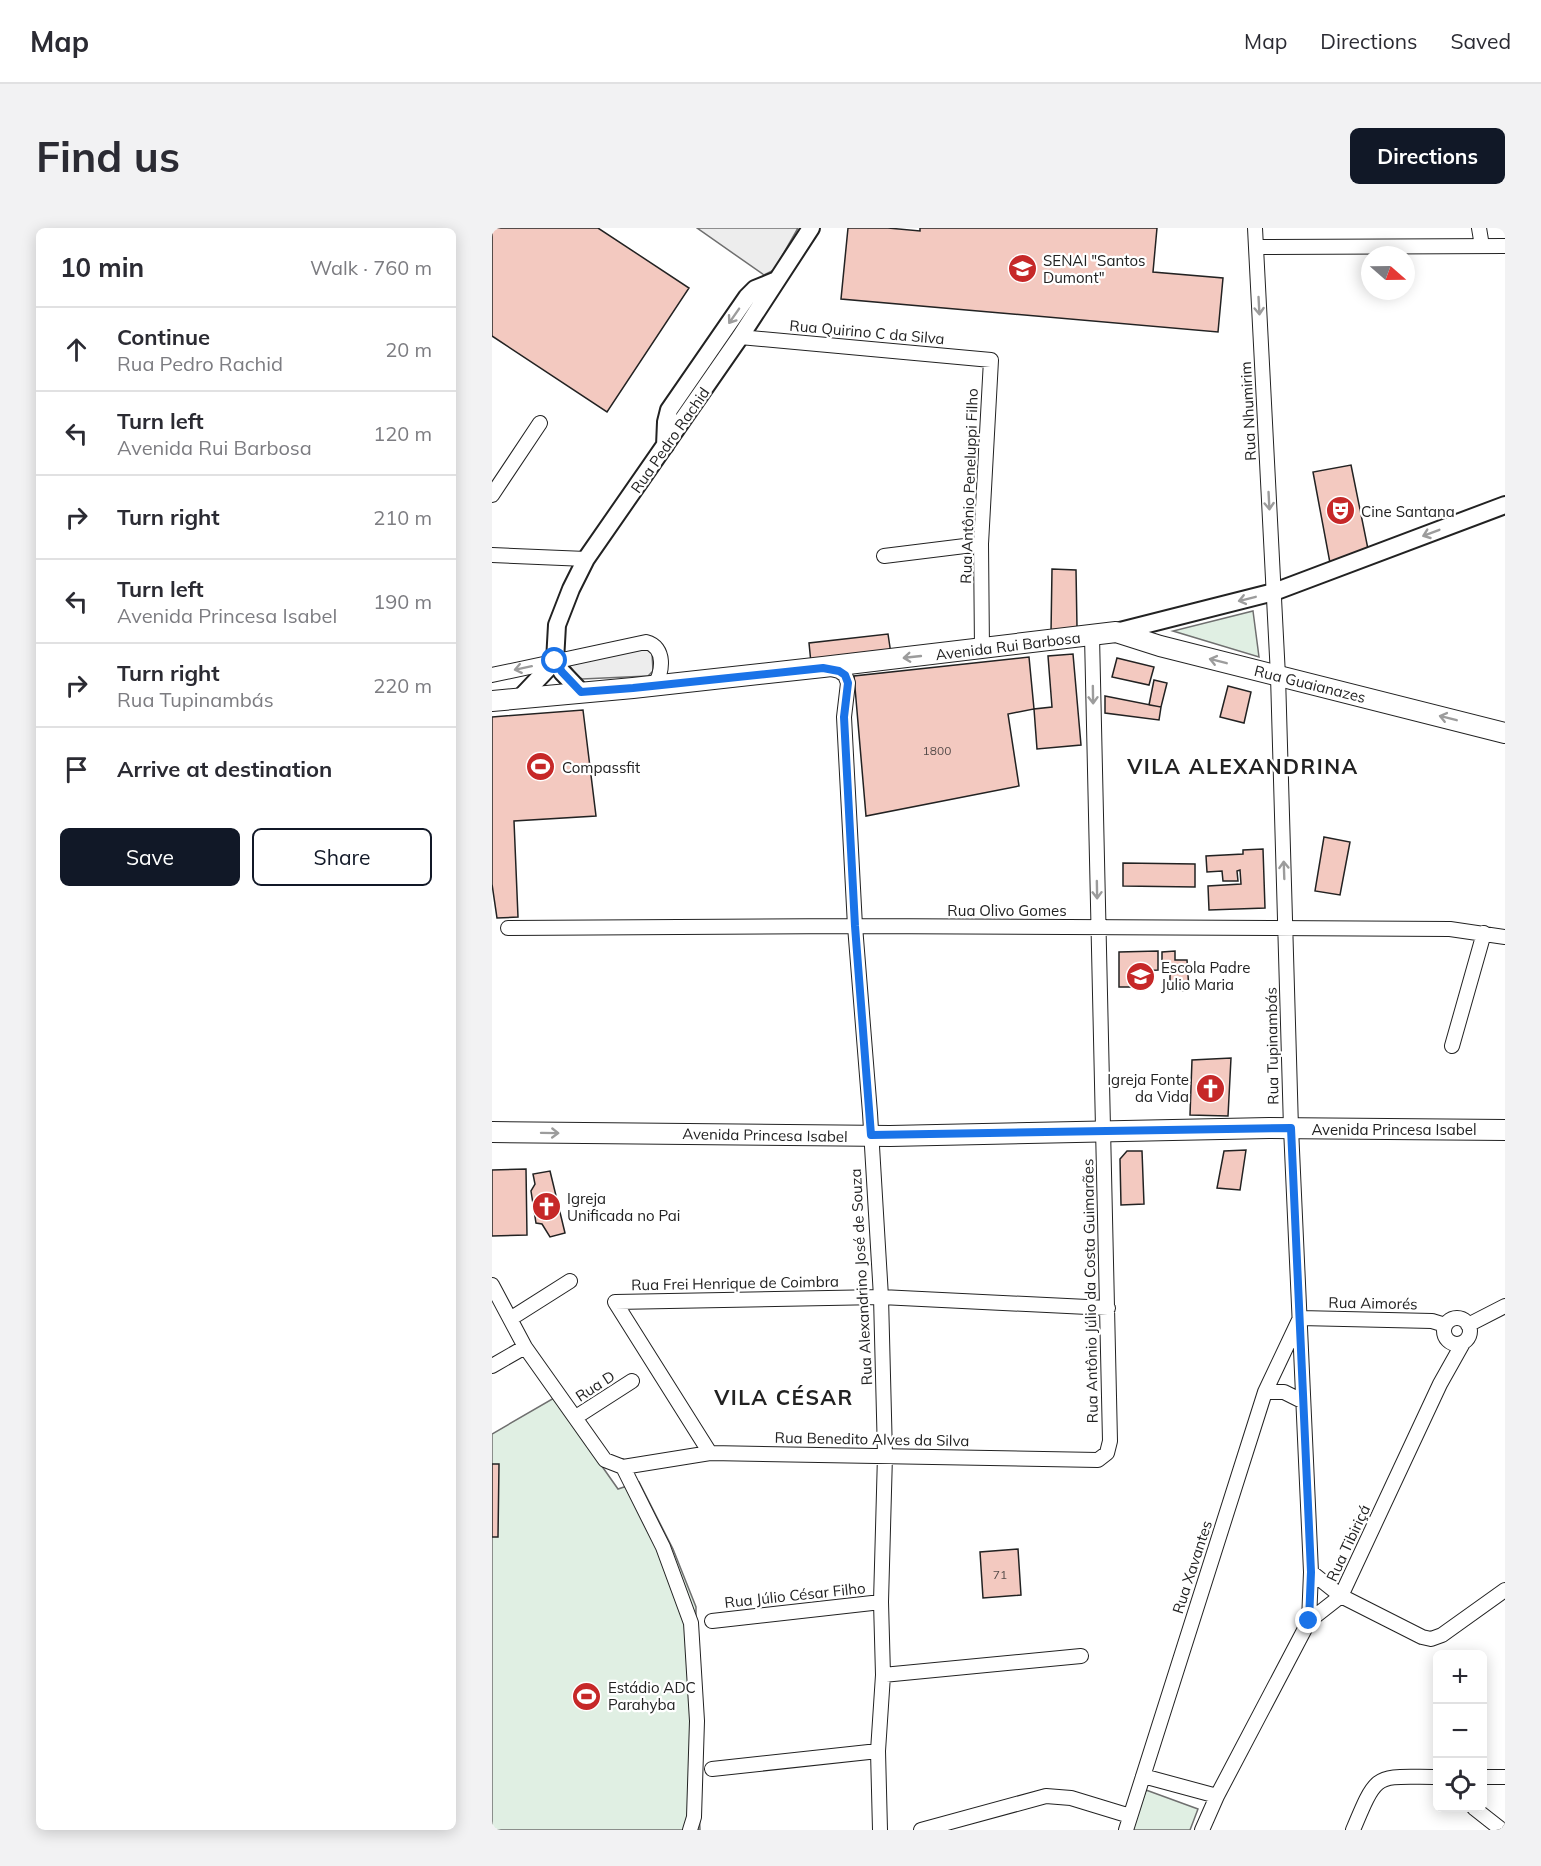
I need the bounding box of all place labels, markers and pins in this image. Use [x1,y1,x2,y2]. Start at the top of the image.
place label: SENAI "Santos Dumont" [1043,251,1145,287]
school or university icon: SENAI "Santos Dumont" [1006,253,1038,285]
theatre icon: Cine Santana [1324,495,1356,527]
place label: Cine Santana [1361,502,1455,521]
sports icon: Compassfit [525,751,557,783]
place label: Compassfit [562,758,640,777]
place label: Escola Padre Julio Maria [1161,958,1250,994]
school or university icon: Escola Padre Julio Maria [1124,960,1156,992]
place label: Igreja Fonte da Vida [1107,1070,1189,1106]
church icon: Igreja Fonte da Vida [1194,1072,1226,1104]
place label: Igreja Unificada no Pai [567,1189,680,1225]
church icon: Igreja Unificada no Pai [530,1191,562,1223]
place label: Estádio ADC Parahyba [608,1678,696,1714]
sports icon: Estádio ADC Parahyba [571,1680,603,1712]

